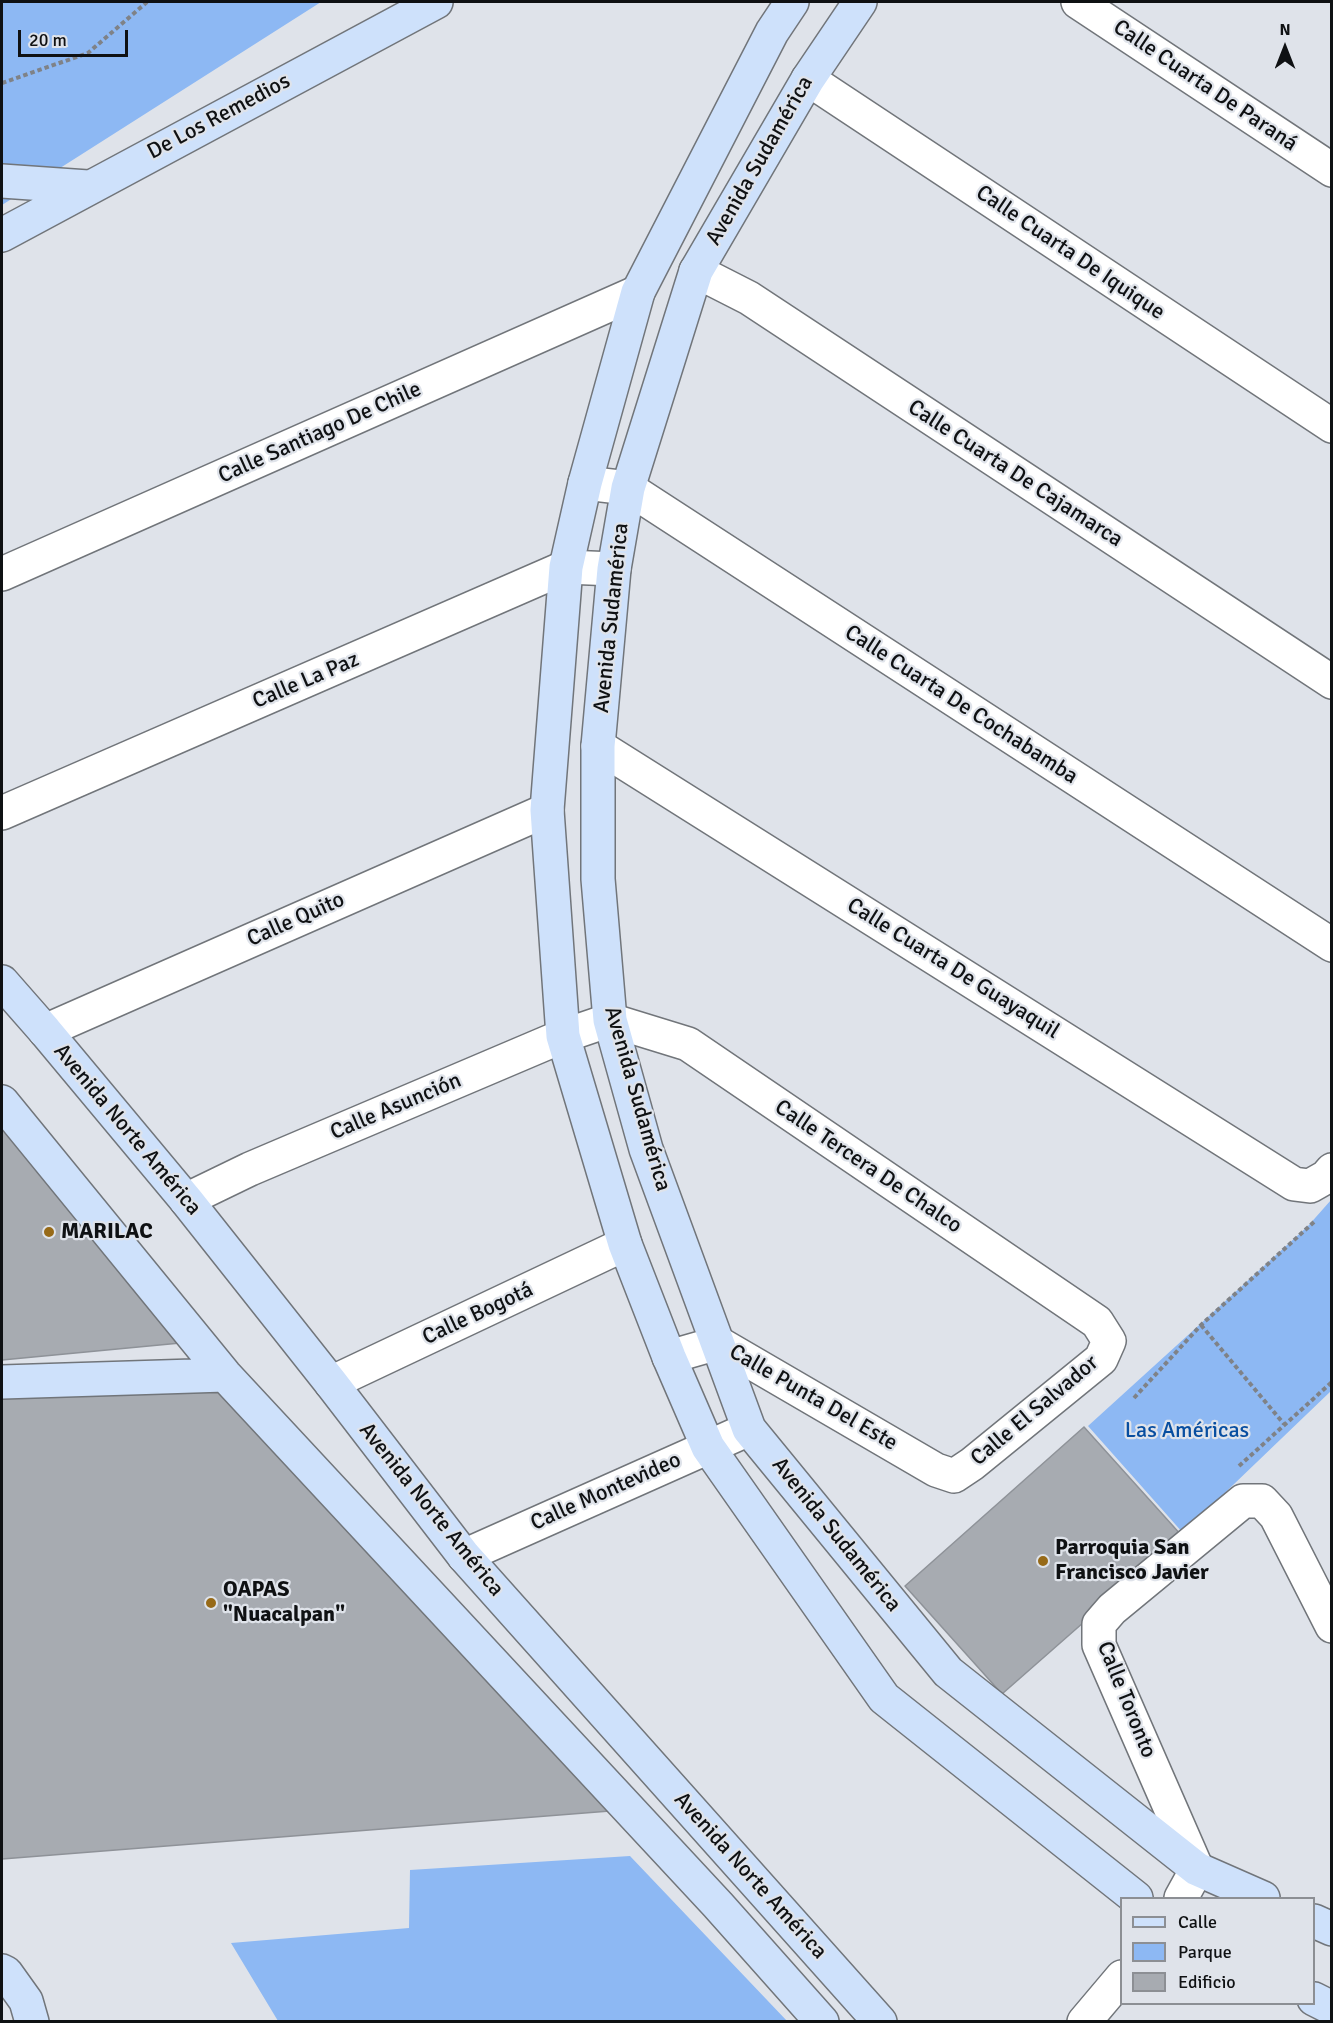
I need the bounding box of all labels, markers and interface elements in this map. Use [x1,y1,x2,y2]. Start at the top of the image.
street label: Calle Cuarta De Paraná [1108,14,1302,158]
scale bar [21,18,130,56]
north arrow [1255,18,1315,78]
text: N [1279,20,1291,40]
text: 20 m [29,29,67,51]
street label: De Los Remedios [143,68,295,166]
street label: Avenida Sudamérica [701,72,819,250]
street label: Calle Cuarta De Iquique [971,180,1169,326]
street label: Calle Santiago De Chile [214,376,426,490]
street label: Calle Cuarta De Cajamarca [903,395,1127,553]
street label: Avenida Sudamérica [589,522,635,714]
street label: Calle Cuarta De Cochabamba [840,620,1082,790]
street label: Calle La Paz [249,647,363,715]
street label: Calle Quito [243,887,349,953]
street label: Calle Cuarta De Guayaquil [842,893,1064,1045]
street label: Avenida Sudamérica [598,1004,676,1194]
street label: Avenida Norte América [48,1039,206,1221]
street label: Calle Asunción [327,1068,465,1146]
street label: Calle Tercera De Chalco [769,1095,967,1239]
place label: MARILAC [61,1219,153,1245]
marker: MARILAC [42,1225,56,1239]
street label: Calle Bogotá [418,1277,538,1351]
street label: Calle Punta Del Este [724,1339,902,1457]
street label: Calle El Salvador [966,1350,1104,1472]
street label: Avenida Norte América [353,1418,509,1602]
park label: Las Américas [1125,1418,1249,1444]
street label: Calle Montevideo [527,1447,685,1537]
street label: Avenida Sudamérica [766,1452,906,1618]
place label: Parroquia San Francisco Javier [1055,1535,1209,1586]
marker: Parroquia San Francisco Javier [1036,1554,1050,1568]
place label: OAPAS "Nuacalpan" [223,1577,345,1628]
marker: OAPAS "Nuacalpan" [204,1596,218,1610]
street label: Calle Toronto [1091,1638,1161,1762]
street label: Avenida Norte América [668,1787,832,1965]
legend [1120,1897,1315,2005]
text: Calle [1178,1911,1217,1933]
text: Parque [1178,1941,1232,1963]
text: Edificio [1178,1971,1236,1993]

